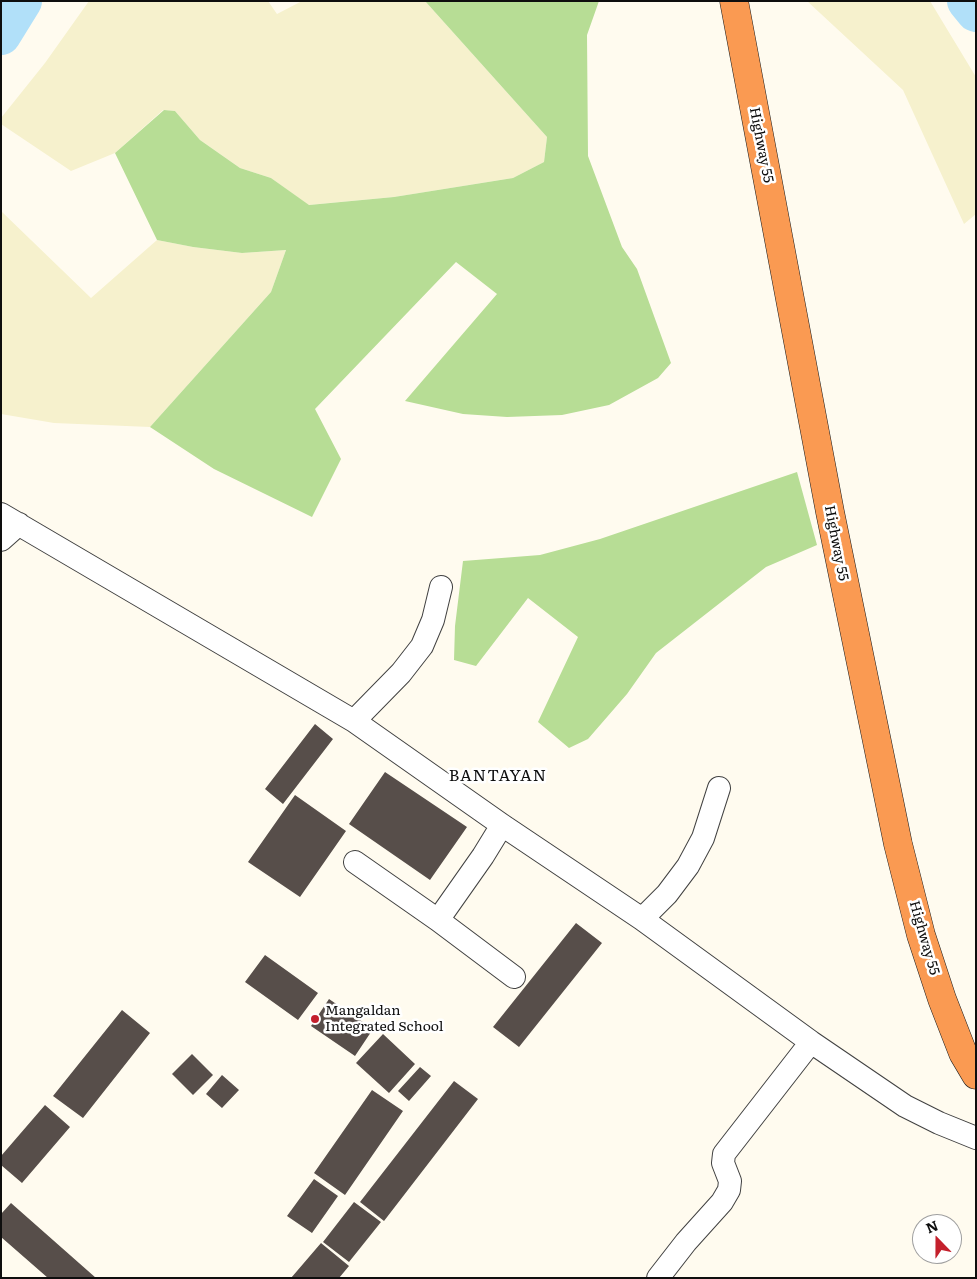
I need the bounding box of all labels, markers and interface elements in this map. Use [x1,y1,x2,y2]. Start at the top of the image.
street label: Highway 55 [745,106,777,184]
street label: Highway 55 [820,504,852,582]
district label: BANTAYAN [448,766,548,786]
street label: Highway 55 [905,899,943,977]
place label: Mangaldan Integrated School [325,1003,444,1036]
marker: Mangaldan Integrated School [309,1013,321,1025]
north arrow [912,1214,962,1264]
text: N [923,1215,941,1237]

